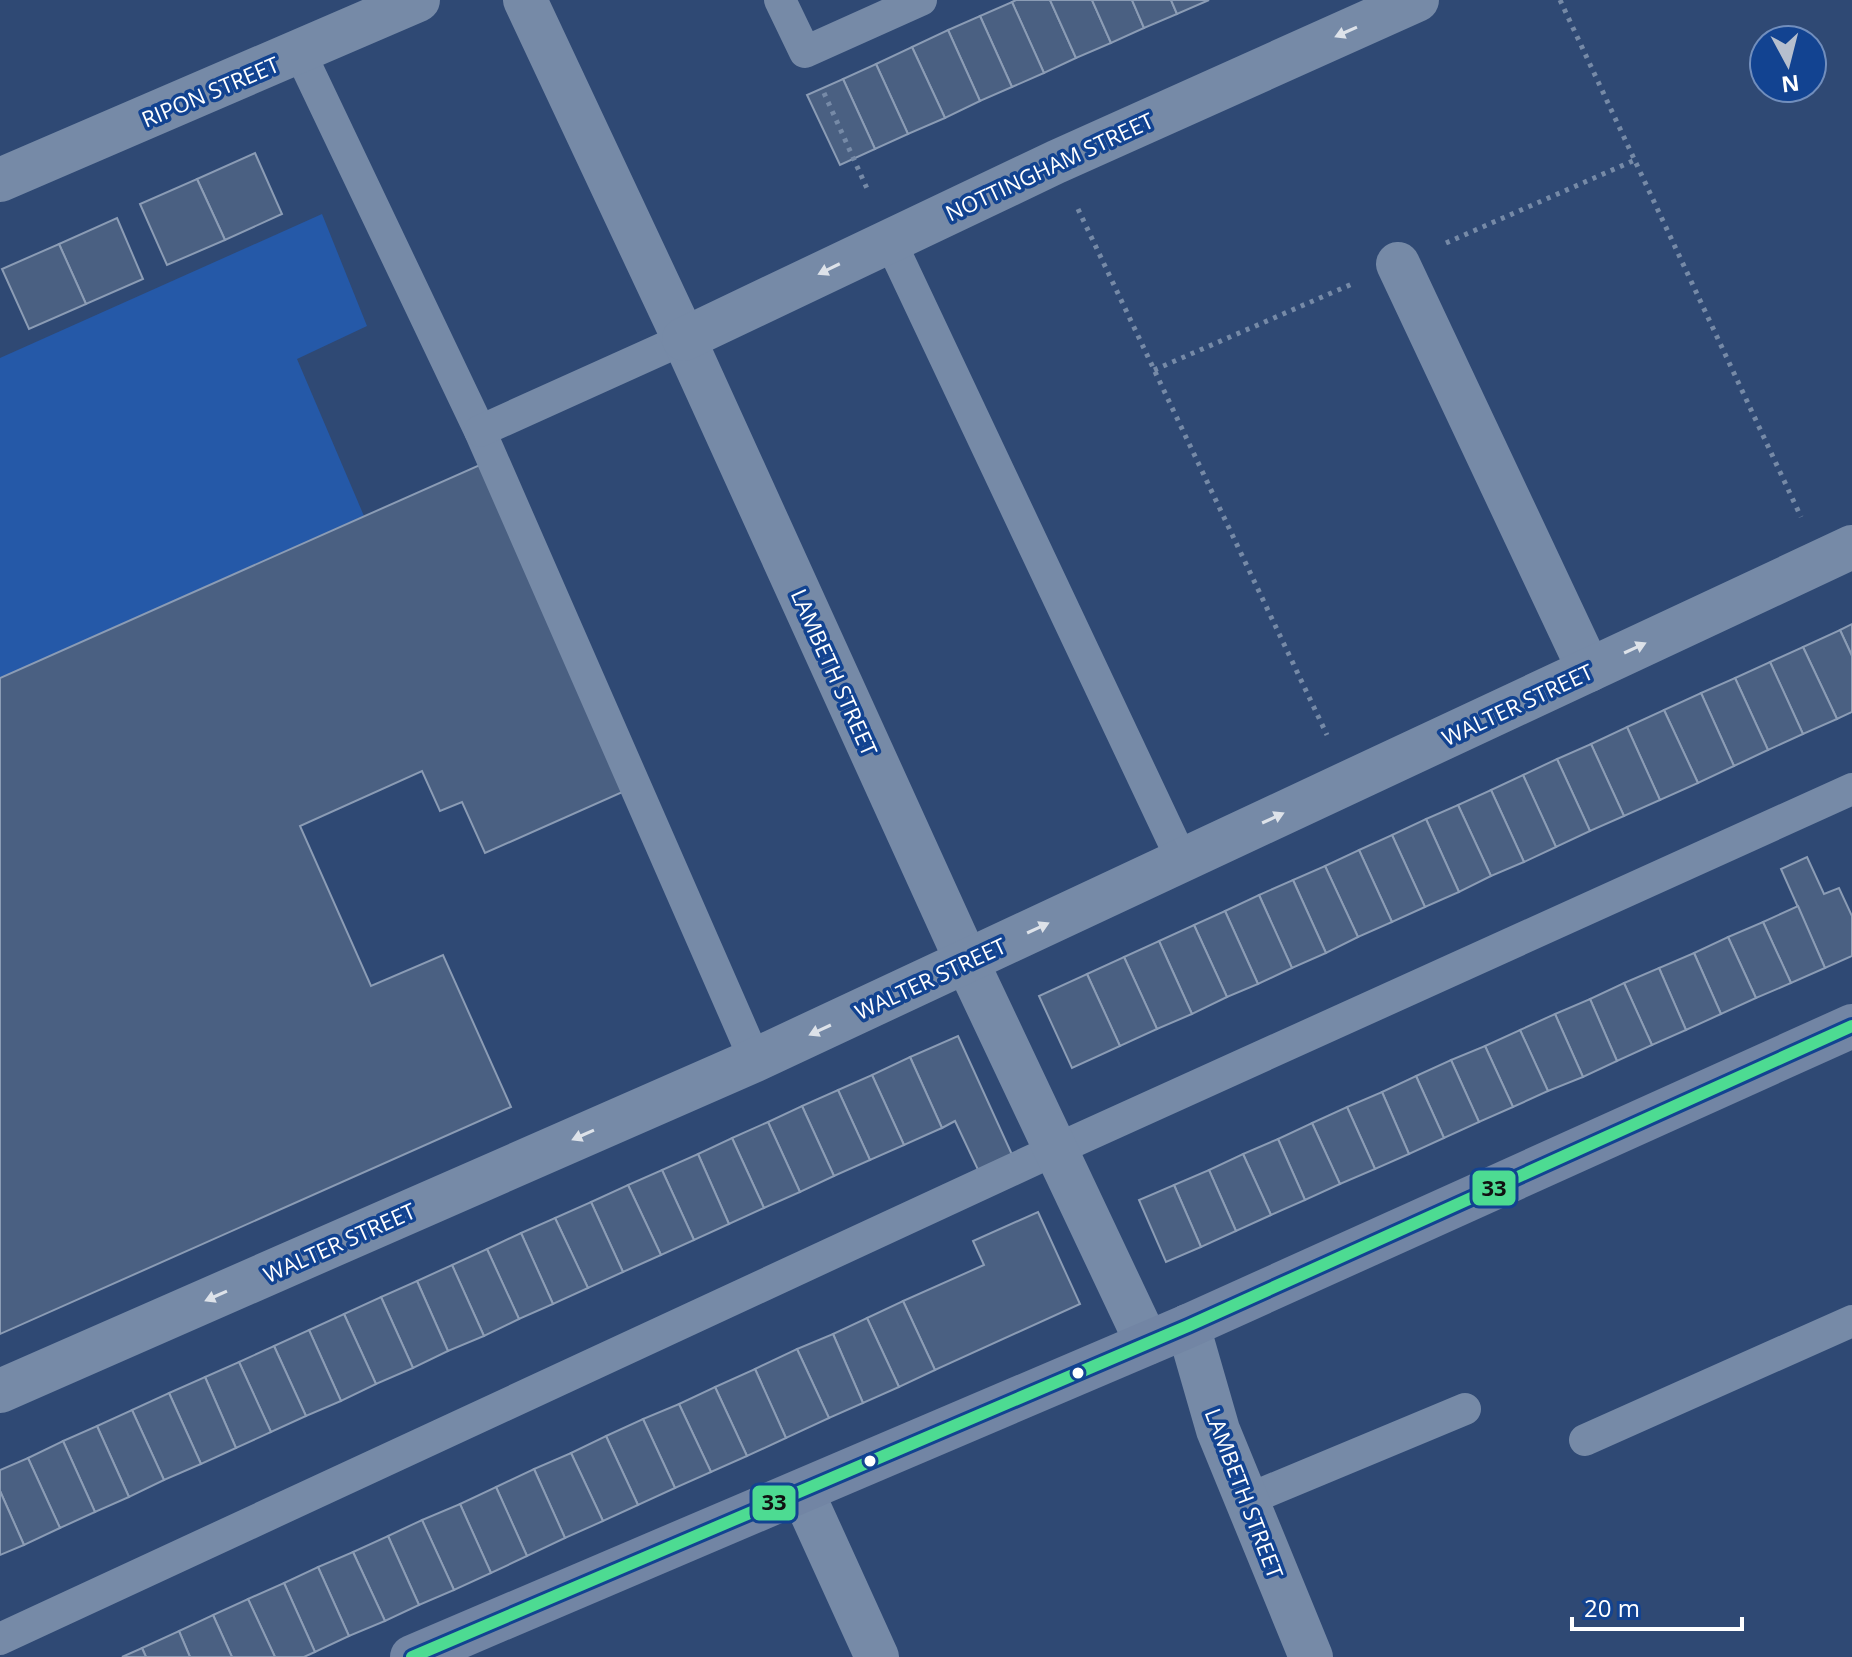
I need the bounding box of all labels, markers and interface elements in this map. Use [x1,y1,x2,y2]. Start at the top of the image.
north arrow [1748,24,1828,104]
one-way arrow [1334,25,1357,39]
street label: RIPON STREET [137,49,283,133]
text: N [1780,69,1801,101]
street label: NOTTINGHAM STREET [940,105,1158,227]
one-way arrow [818,262,841,275]
street label: LAMBETH STREET [785,584,885,760]
one-way arrow [1624,641,1647,655]
street label: WALTER STREET [1436,656,1598,752]
one-way arrow [1262,811,1285,825]
one-way arrow [1026,921,1049,935]
street label: WALTER STREET [849,930,1011,1026]
one-way arrow [808,1023,832,1036]
one-way arrow [571,1129,594,1142]
line badge: 33 [1471,1169,1517,1207]
text: 33 [1481,1172,1507,1202]
street label: WALTER STREET [258,1195,420,1289]
one-way arrow [205,1289,228,1303]
unlabelled marker [1070,1365,1086,1381]
street label: LAMBETH STREET [1199,1404,1291,1582]
unlabelled marker [862,1453,878,1469]
line badge: 33 [751,1484,797,1522]
text: 33 [761,1486,787,1516]
scale bar [1572,1581,1742,1631]
text: 20 m [1584,1591,1640,1624]

